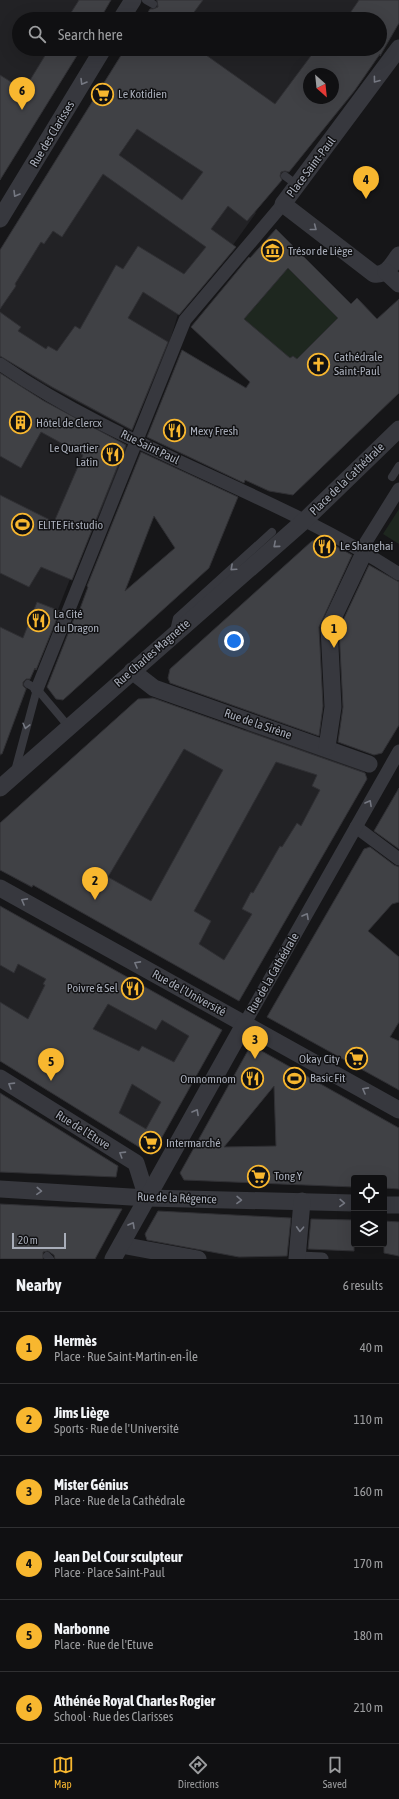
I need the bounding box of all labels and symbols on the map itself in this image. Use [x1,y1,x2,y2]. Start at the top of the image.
north arrow [303,68,339,104]
one-way arrow [374,75,381,82]
pin: 6 [9,77,35,110]
one-way arrow [80,78,88,85]
supermarket icon: Le Kotidien [90,81,116,107]
place label: Le Kotidien [118,87,167,101]
street label: Rue des Clarisses [27,98,77,170]
street label: Place Saint-Paul [284,133,339,200]
pin: 4 [353,166,379,199]
one-way arrow [13,190,20,197]
one-way arrow [309,223,316,230]
museum icon: Trésor de Liège [260,238,286,264]
place label: Trésor de Liège [288,244,353,258]
place label: Cathédrale Saint-Paul [334,350,383,378]
church icon: Cathédrale Saint-Paul [306,351,332,377]
building icon: Hôtel de Clercx [8,410,34,436]
place label: Hôtel de Clercx [36,416,102,430]
restaurant icon: Mexy Fresh [161,418,187,444]
place label: Mexy Fresh [190,424,238,438]
street label: Rue Saint Paul [118,427,182,468]
street label: Place de la Cathédrale [307,440,387,518]
place label: Le Quartier Latin [49,441,98,469]
restaurant icon: Le Quartier Latin [100,442,126,468]
sports icon: ELITE Fit studio [9,512,35,538]
place label: ELITE Fit studio [38,518,103,532]
restaurant icon: Le Shanghai [312,533,338,559]
place label: Le Shanghai [340,539,393,553]
one-way arrow [273,541,280,548]
one-way arrow [230,563,237,570]
place label: La Cité du Dragon [54,607,99,635]
restaurant icon: La Cité du Dragon [25,608,51,634]
pin: 1 [321,615,347,648]
street label: Rue Charles Magnette [111,616,193,690]
your location [224,631,244,651]
street label: Rue de la Sirène [223,706,293,742]
one-way arrow [22,722,31,729]
one-way arrow [365,800,372,807]
pin: 2 [82,867,108,900]
one-way arrow [20,898,28,905]
one-way arrow [301,913,308,920]
street label: Rue de la Cathédrale [244,930,302,1016]
one-way arrow [134,961,141,968]
street label: Rue de l'Université [150,967,228,1019]
restaurant icon: Poivre & Sel [120,975,146,1001]
place label: Poivre & Sel [67,981,119,995]
pin: 3 [242,1026,268,1059]
supermarket icon: Okay City [343,1046,369,1072]
pin: 5 [38,1048,64,1081]
place label: Okay City [299,1052,340,1066]
sports icon: Basic Fit [282,1065,308,1091]
restaurant icon: Omnomnom [239,1066,265,1092]
place label: Basic Fit [310,1071,346,1085]
place label: Omnomnom [180,1072,236,1086]
one-way arrow [8,1083,15,1090]
one-way arrow [362,1088,369,1095]
street label: Rue de l'Etuve [53,1108,113,1152]
one-way arrow [191,1109,198,1116]
supermarket icon: Intermarché [137,1130,163,1156]
place label: Intermarché [166,1136,221,1150]
one-way arrow [119,1152,126,1159]
supermarket icon: Tong Y [246,1163,272,1189]
place label: Tong Y [274,1169,303,1183]
one-way arrow [36,1186,42,1195]
street label: Rue de la Régence [137,1190,217,1206]
one-way arrow [236,1195,242,1204]
one-way arrow [339,1199,345,1207]
one-way arrow [128,1222,135,1229]
one-way arrow [296,1226,305,1232]
scale bar [12,1231,66,1250]

